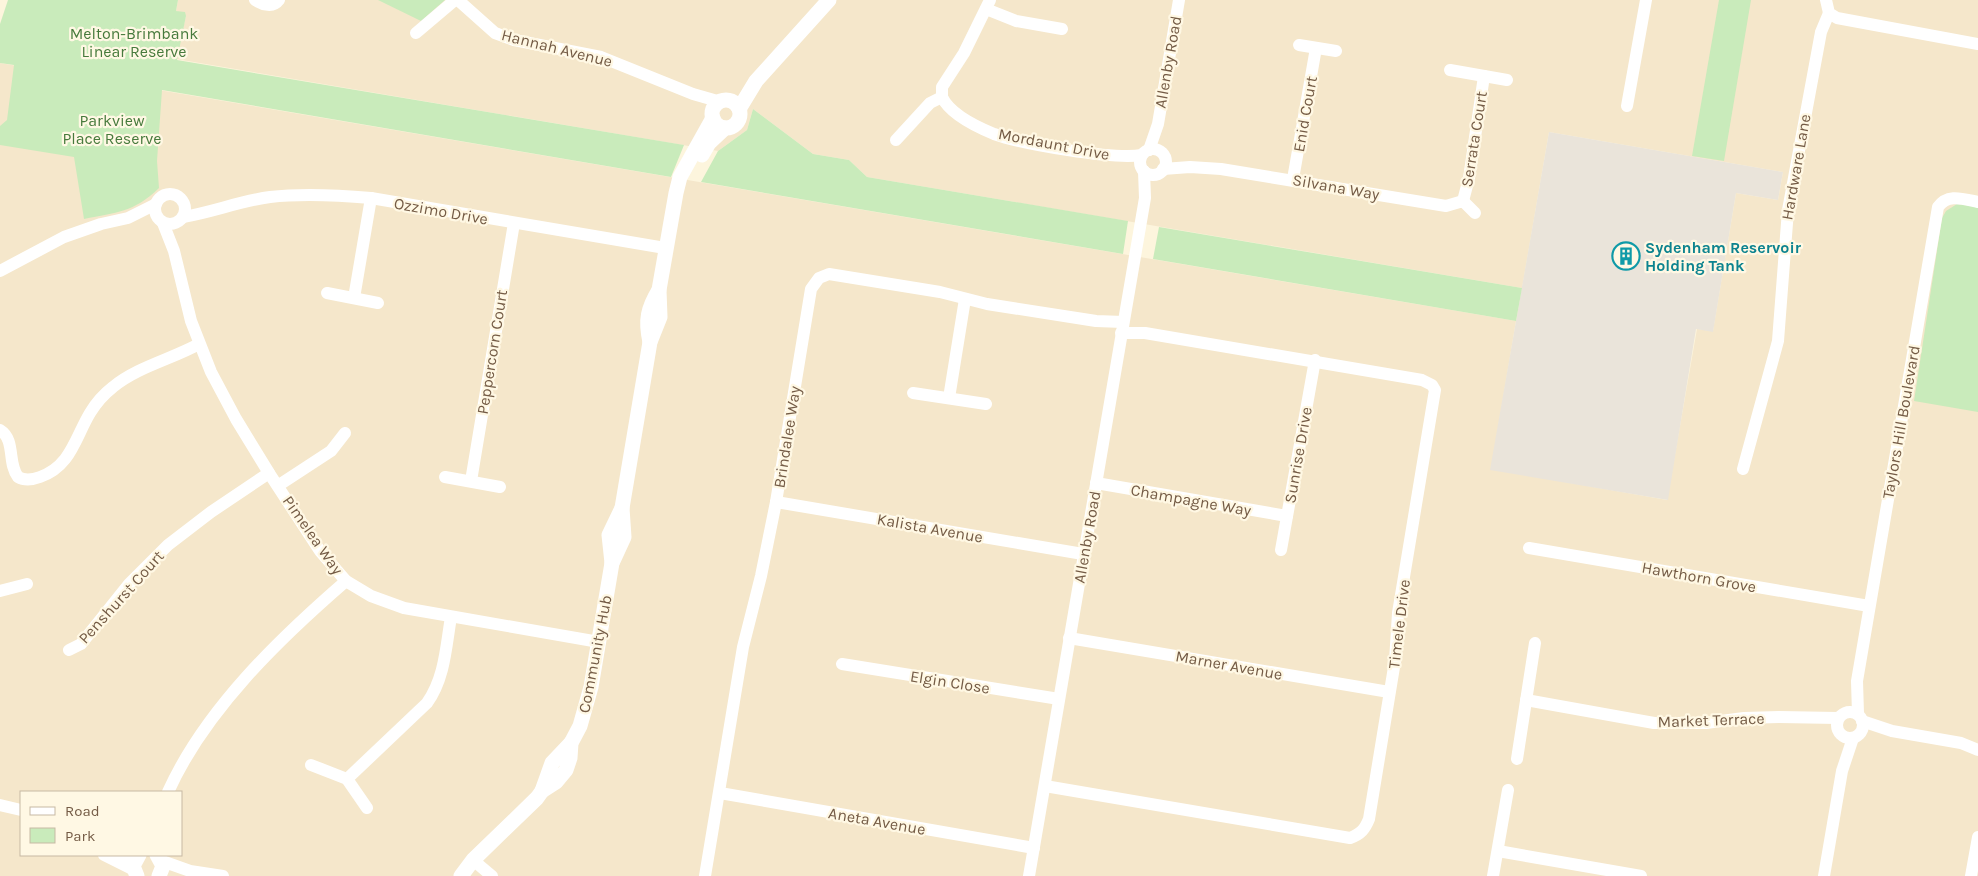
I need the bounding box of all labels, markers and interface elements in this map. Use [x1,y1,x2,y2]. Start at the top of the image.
street label: Allenby Road [1151,14,1185,110]
park label: Melton-Brimbank Linear Reserve [70,24,198,61]
street label: Hannah Avenue [500,25,614,71]
street label: Enid Court [1289,75,1321,153]
street label: Serrata Court [1457,90,1491,188]
park label: Parkview Place Reserve [62,111,162,148]
street label: Hardware Lane [1777,113,1815,221]
street label: Mordaunt Drive [997,124,1111,164]
street label: Silvana Way [1291,170,1382,204]
street label: Ozzimo Drive [392,193,490,229]
place label: Sydenham Reservoir Holding Tank [1645,238,1802,275]
building icon: Sydenham Reservoir Holding Tank [1611,241,1641,271]
street label: Peppercorn Court [473,288,511,416]
street label: Taylors Hill Boulevard [1878,344,1924,500]
street label: Brindalee Way [770,384,805,489]
street label: Sunrise Drive [1280,405,1316,505]
street label: Champagne Way [1129,480,1253,520]
street label: Allenby Road [1070,489,1104,585]
street label: Pimelea Way [279,492,348,579]
street label: Kalista Avenue [875,509,985,547]
street label: Penshurst Court [74,547,168,647]
street label: Hawthorn Grove [1640,558,1758,596]
street label: Timele Drive [1384,578,1414,670]
street label: Community Hub [574,593,616,715]
street label: Marner Avenue [1174,646,1284,684]
street label: Elgin Close [909,666,991,698]
street label: Market Terrace [1657,709,1765,731]
legend [20,791,182,856]
text: Road [65,802,100,820]
street label: Aneta Avenue [827,803,927,839]
text: Park [65,827,95,845]

